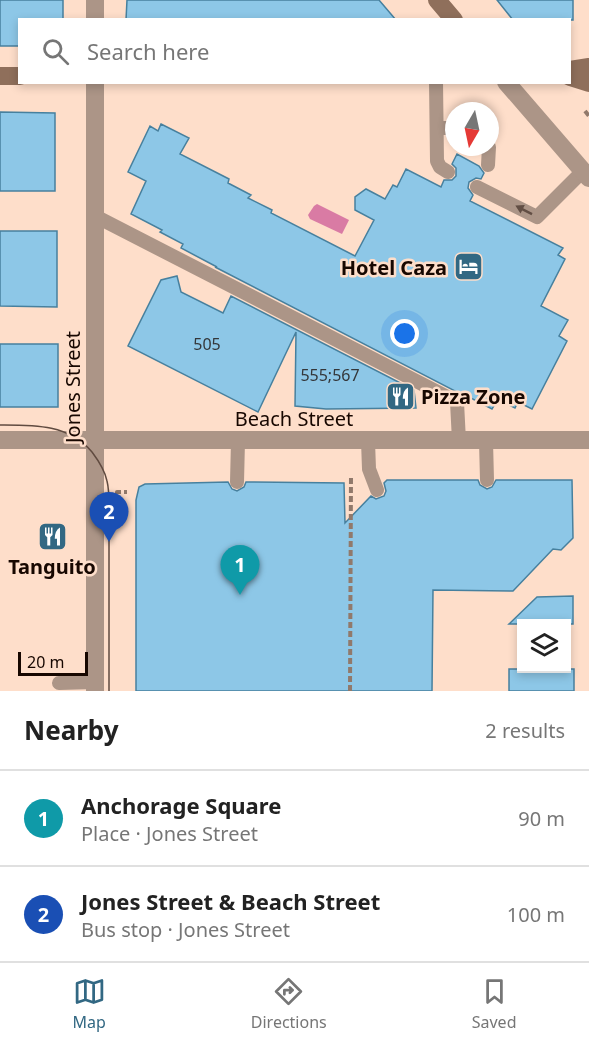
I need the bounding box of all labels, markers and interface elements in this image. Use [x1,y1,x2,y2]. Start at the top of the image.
search box [18,18,571,84]
icon: search [39,35,72,68]
text: Search here [87,36,209,66]
north arrow [445,102,499,156]
one-way arrow [515,206,533,216]
hotel icon: Hotel Caza [452,251,484,283]
place label: Hotel Caza [341,254,447,281]
your location [390,319,419,348]
street label: Jones Street [59,331,86,445]
house number: 505 [193,333,221,355]
house number: 555;567 [300,364,360,386]
restaurant icon: Pizza Zone [384,380,416,412]
place label: Pizza Zone [421,383,525,410]
street label: Beach Street [235,405,353,432]
pin: 2 [90,492,128,542]
restaurant icon: Tanguito [36,520,68,552]
pin: 1 [220,546,260,595]
place label: Tanguito [8,553,96,580]
map controls [517,619,571,673]
button: layers [517,619,571,673]
scale bar [18,649,88,676]
text: 20 m [27,651,64,673]
text: Nearby [24,712,119,748]
text: 2 results [485,717,565,744]
text: Anchorage Square [81,790,281,820]
text: 1 [38,805,49,832]
text: 90 m [518,805,565,832]
text: Place · Jones Street [81,820,258,847]
text: Jones Street & Beach Street [81,886,380,916]
text: 2 [38,901,49,928]
text: 100 m [507,901,565,928]
text: Bus stop · Jones Street [81,916,290,943]
tab: Map [72,975,106,1033]
tab: Directions [251,975,327,1033]
tab: Saved [472,975,516,1033]

